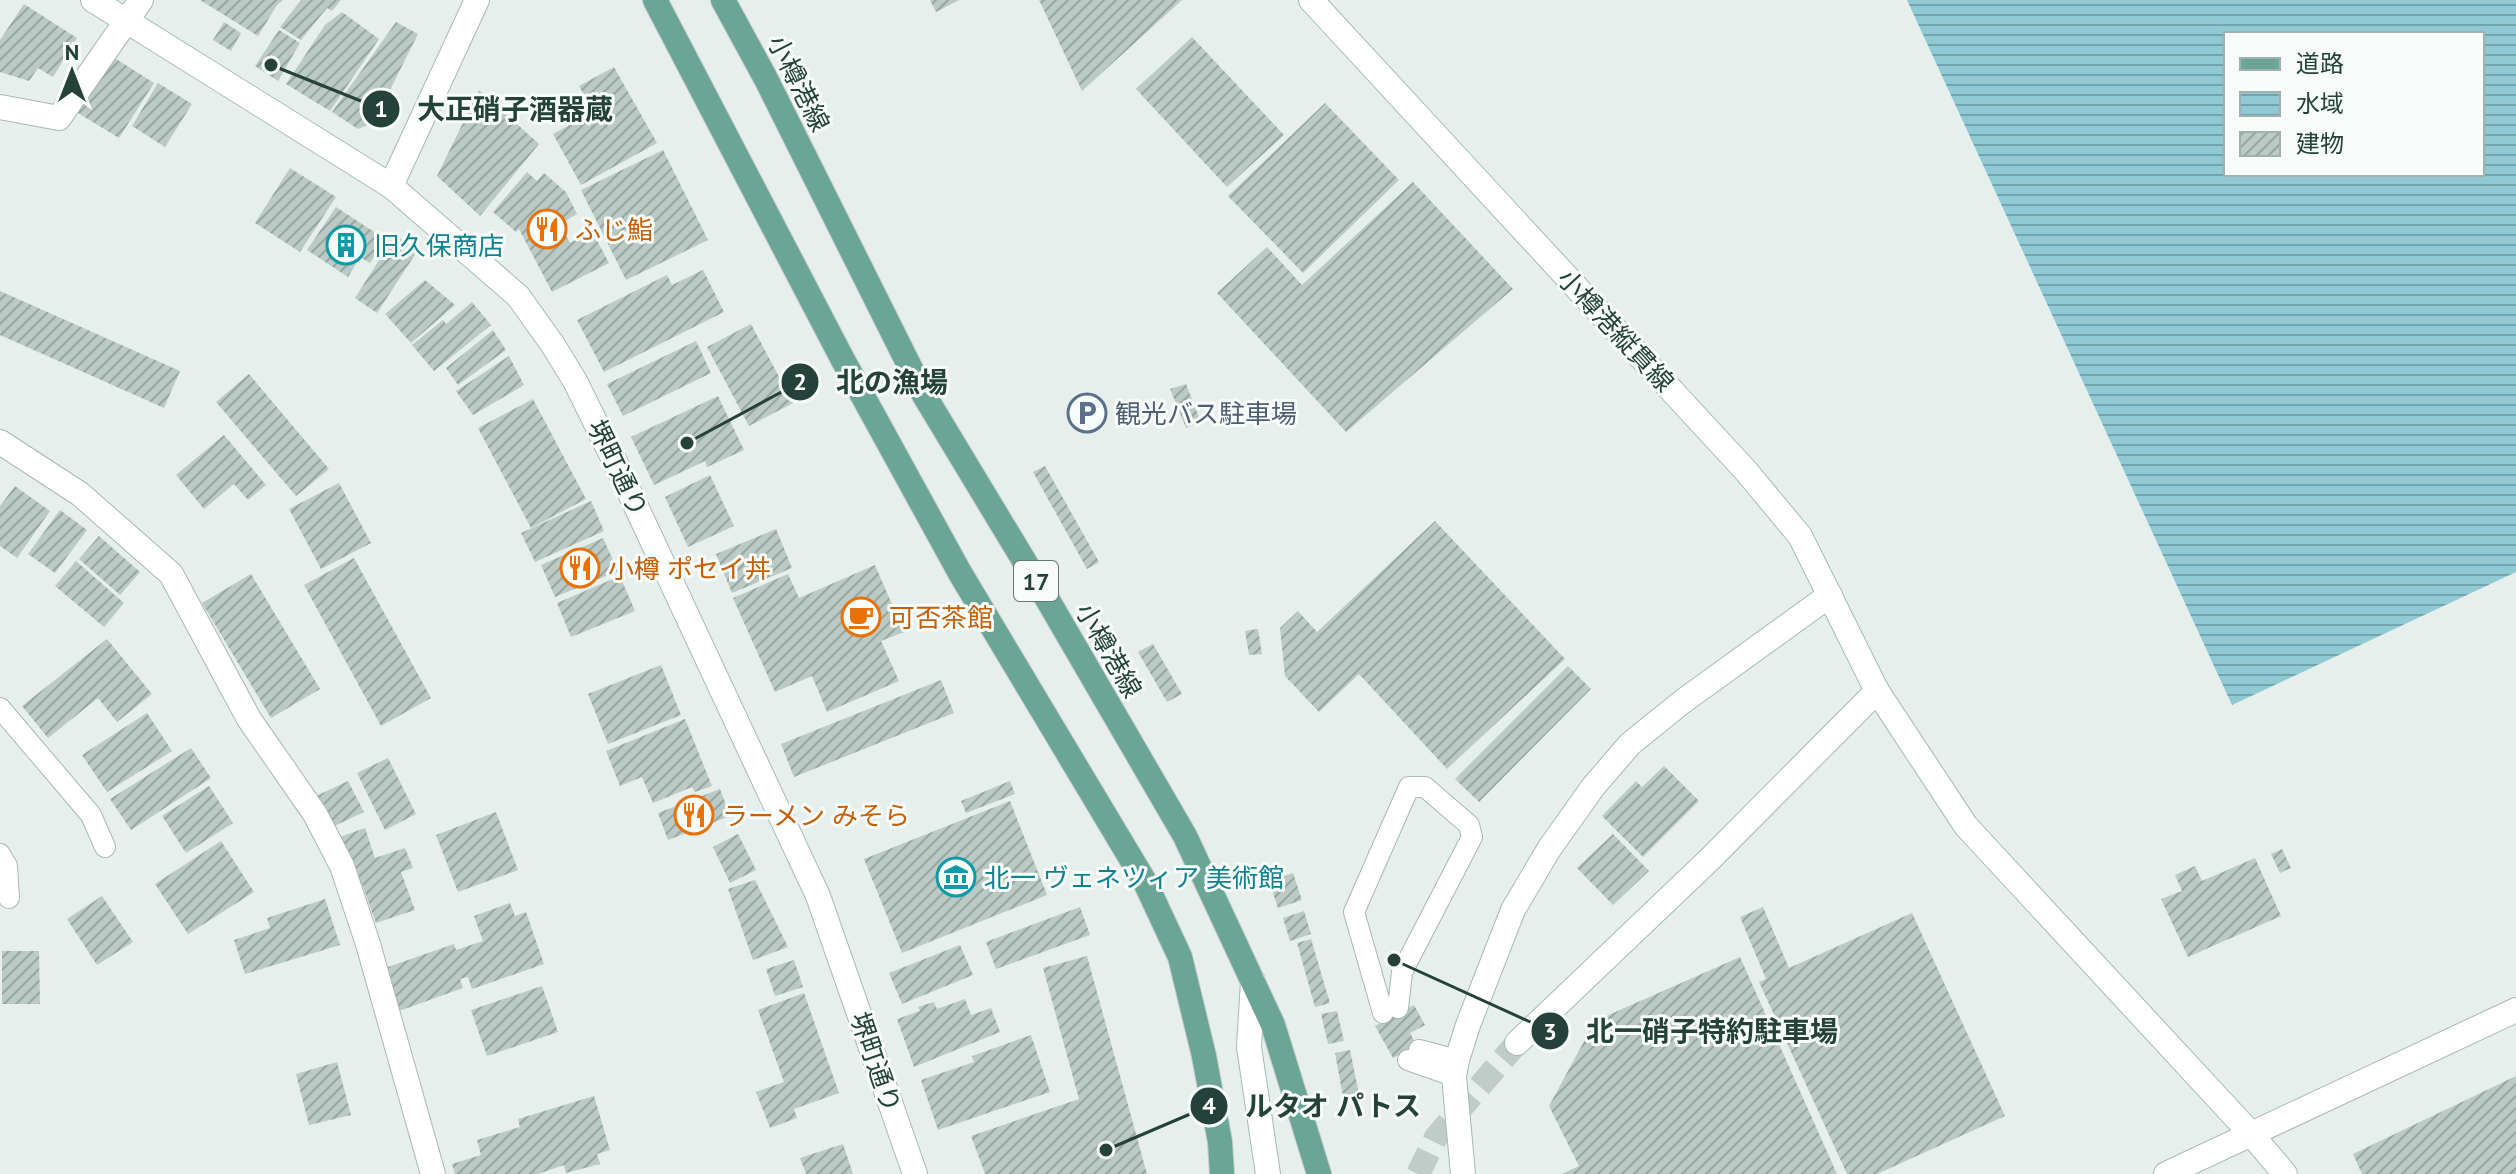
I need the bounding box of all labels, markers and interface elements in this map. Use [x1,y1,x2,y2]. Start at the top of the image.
street label: 小樽港線 [761,29,837,137]
north arrow [32,32,112,112]
legend [2224,32,2484,176]
text: N [65,38,79,66]
text: 道路 [2296,48,2344,79]
callout: 大正硝子酒器蔵 [361,83,629,135]
text: 水域 [2296,88,2344,119]
text: 大正硝子酒器蔵 [417,90,613,127]
text: 1 [374,93,388,124]
text: 建物 [2296,128,2344,159]
restaurant icon: ふじ鮨 [526,208,568,250]
place label: ふじ鮨 [575,213,653,246]
building icon: 旧久保商店 [325,224,367,266]
place label: 旧久保商店 [374,229,504,262]
street label: 小樽港縦貫線 [1551,262,1681,398]
callout: 北の漁場 [780,356,964,408]
text: 北の漁場 [836,363,948,400]
text: 2 [793,366,807,397]
parking icon: 観光バス駐車場 [1066,392,1108,434]
place label: 観光バス駐車場 [1115,397,1297,430]
street label: 堺町通り [580,414,656,522]
restaurant icon: 小樽 ポセイ丼 [559,547,601,589]
place label: 小樽 ポセイ丼 [608,552,771,585]
road number: 17 [1014,561,1058,601]
cafe icon: 可否茶館 [840,596,882,638]
street label: 小樽港線 [1069,597,1149,703]
place label: 可否茶館 [889,601,993,634]
restaurant icon: ラーメン みそら [673,794,715,836]
place label: ラーメン みそら [722,799,910,832]
museum icon: 北一 ヴェネツィア 美術館 [935,856,977,898]
place label: 北一 ヴェネツィア 美術館 [984,861,1284,894]
callout: 北一硝子特約駐車場 [1530,1005,1854,1057]
street label: 堺町通り [843,1007,909,1117]
text: 北一硝子特約駐車場 [1586,1012,1838,1049]
text: 3 [1543,1016,1557,1047]
callout: ルタオ パトス [1189,1080,1437,1132]
text: ルタオ パトス [1245,1087,1421,1124]
text: 4 [1202,1090,1216,1121]

